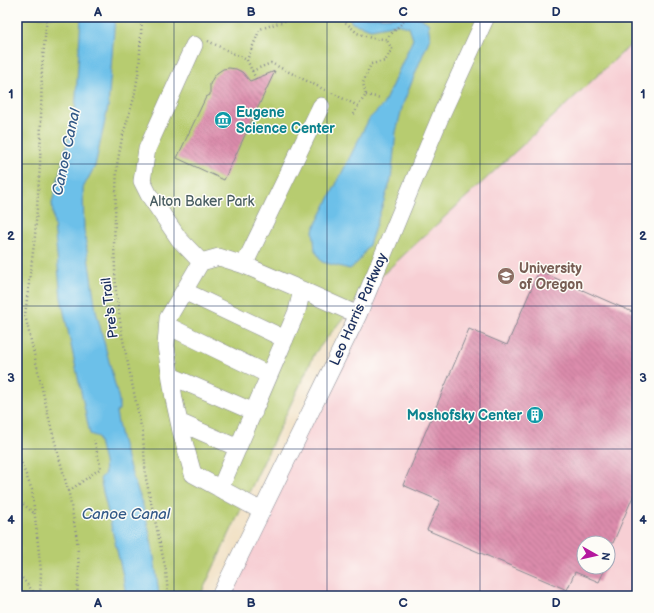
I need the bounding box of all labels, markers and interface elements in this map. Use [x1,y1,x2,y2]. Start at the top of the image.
text: A [93,4,102,20]
text: B [246,4,256,20]
text: C [398,4,408,20]
text: D [551,4,561,20]
text: 1 [8,86,14,102]
text: 1 [640,86,646,102]
place label: Eugene Science Center [236,104,335,137]
water label: Canoe Canal [48,106,85,197]
museum icon: Eugene Science Center [213,110,233,130]
park label: Alton Baker Park [150,193,254,210]
text: 2 [7,228,15,244]
text: 2 [639,228,647,244]
street label: Leo Harris Parkway [326,250,391,368]
place label: University of Oregon [519,260,583,293]
school or university icon: University of Oregon [496,266,516,286]
street label: Pre's Trail [97,277,122,339]
text: 3 [7,370,15,386]
text: 3 [639,370,647,386]
building icon: Moshofsky Center [525,405,545,425]
place label: Moshofsky Center [407,407,522,424]
water label: Canoe Canal [82,505,171,524]
text: 4 [7,512,15,528]
text: 4 [639,512,647,528]
north arrow [576,535,616,575]
text: N [598,551,612,561]
text: A [93,595,102,611]
text: B [246,595,256,611]
text: C [398,595,408,611]
text: D [551,595,561,611]

